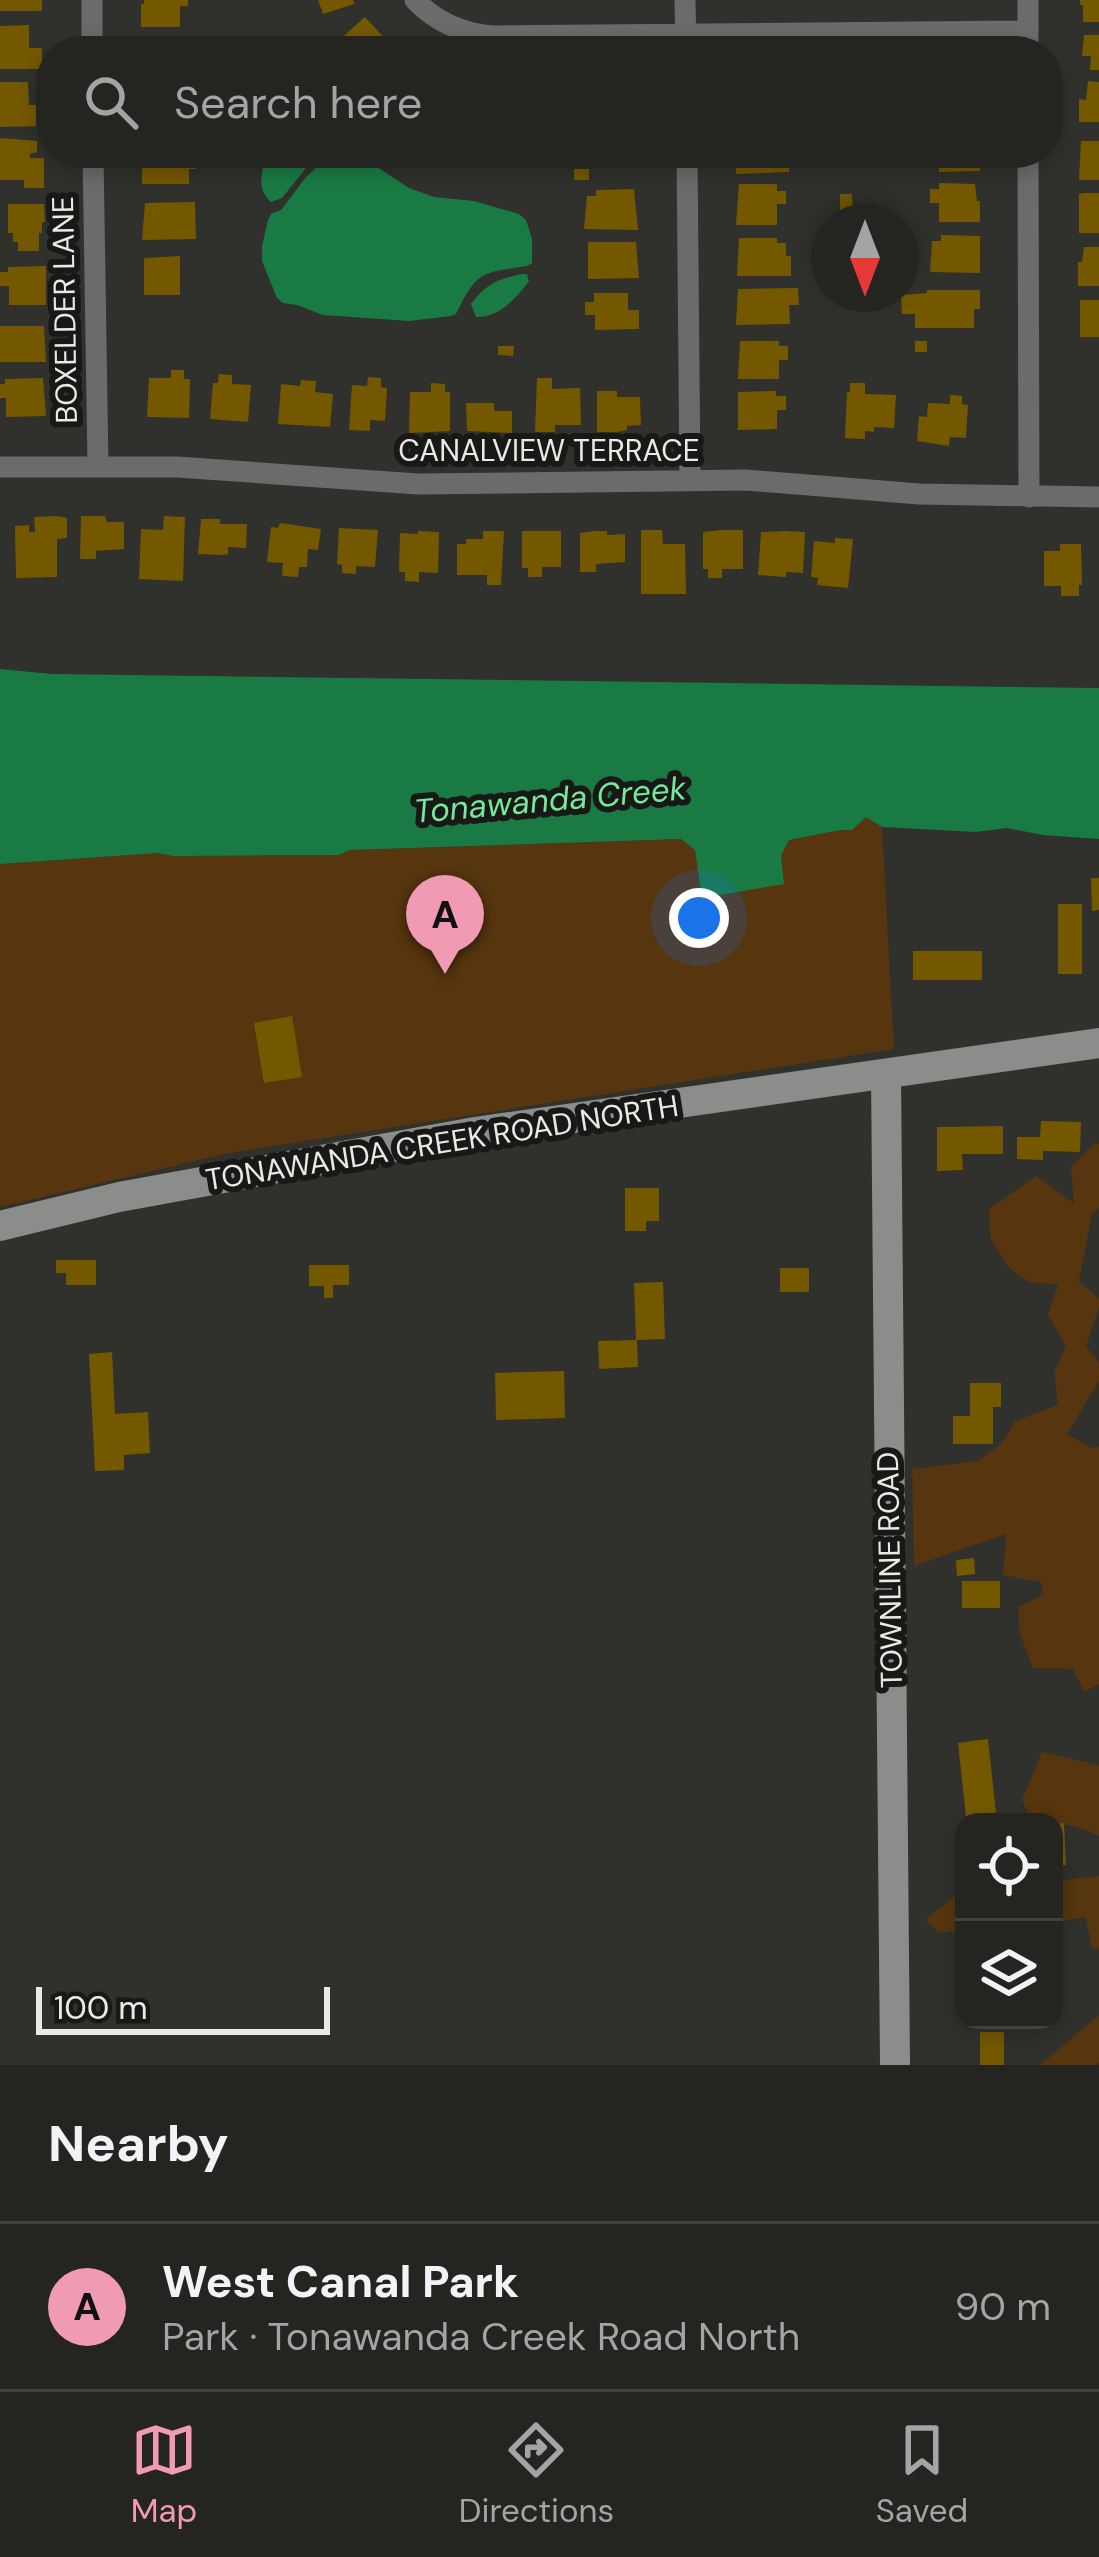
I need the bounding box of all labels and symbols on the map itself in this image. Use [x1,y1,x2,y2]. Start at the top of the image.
street label: BOXELDER LANE [43,196,86,424]
north arrow [811,204,919,312]
street label: CANALVIEW TERRACE [398,431,700,470]
water label: Tonawanda Creek [412,766,688,833]
pin: A [406,875,484,974]
your location [669,888,729,948]
street label: TONAWANDA CREEK ROAD NORTH [203,1086,681,1199]
street label: TOWNLINE ROAD [868,1451,911,1689]
scale bar [36,1981,330,2034]

